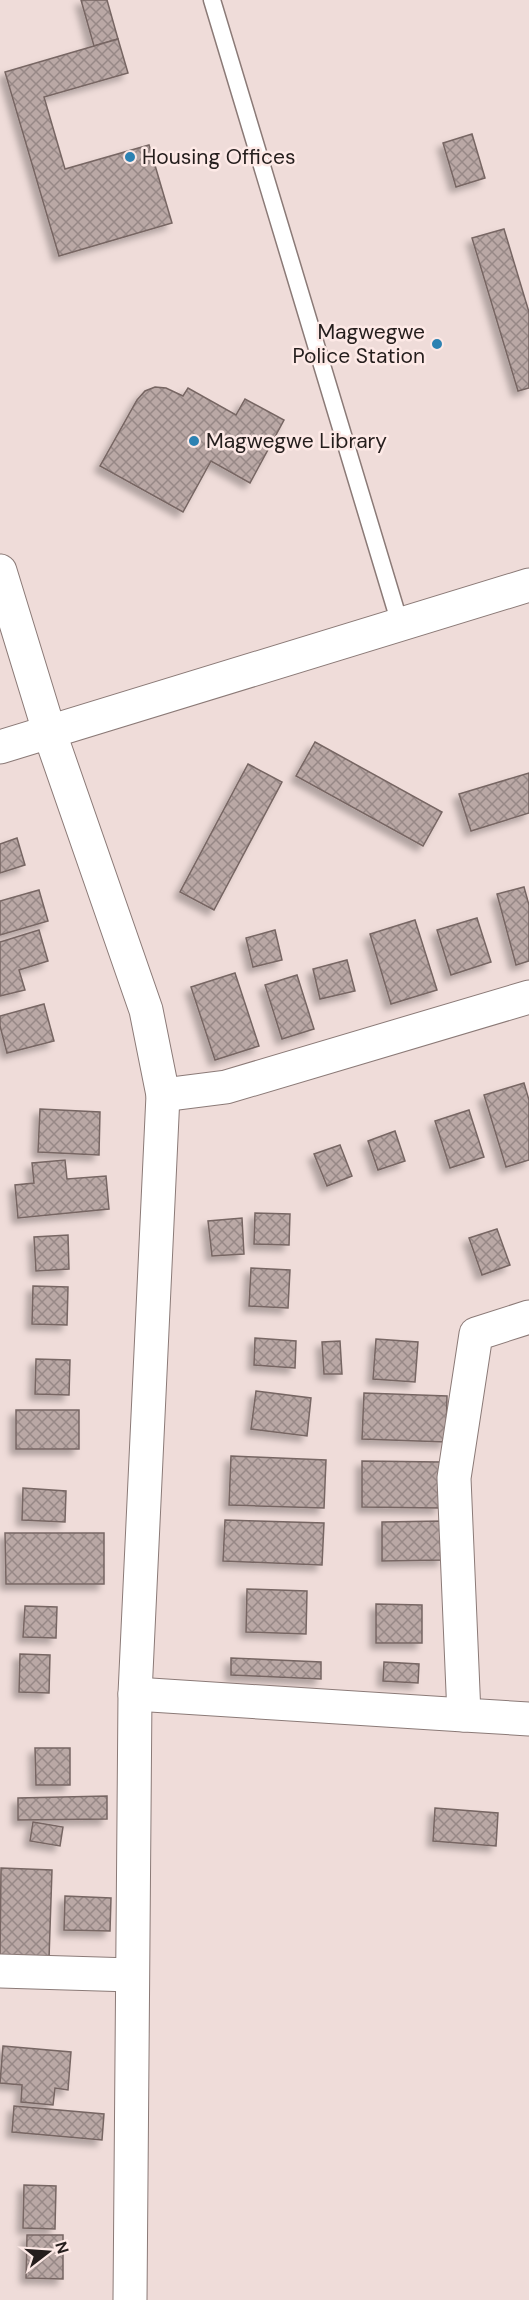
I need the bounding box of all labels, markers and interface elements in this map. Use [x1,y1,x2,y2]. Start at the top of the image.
place label: Housing Offices [142,143,295,171]
marker: Housing Offices [123,150,137,164]
place label: Magwegwe Police Station [292,318,425,370]
marker: Magwegwe Police Station [430,337,444,351]
place label: Magwegwe Library [206,427,387,455]
marker: Magwegwe Library [187,434,201,448]
north arrow [18,2222,78,2282]
text: N [50,2239,74,2256]

